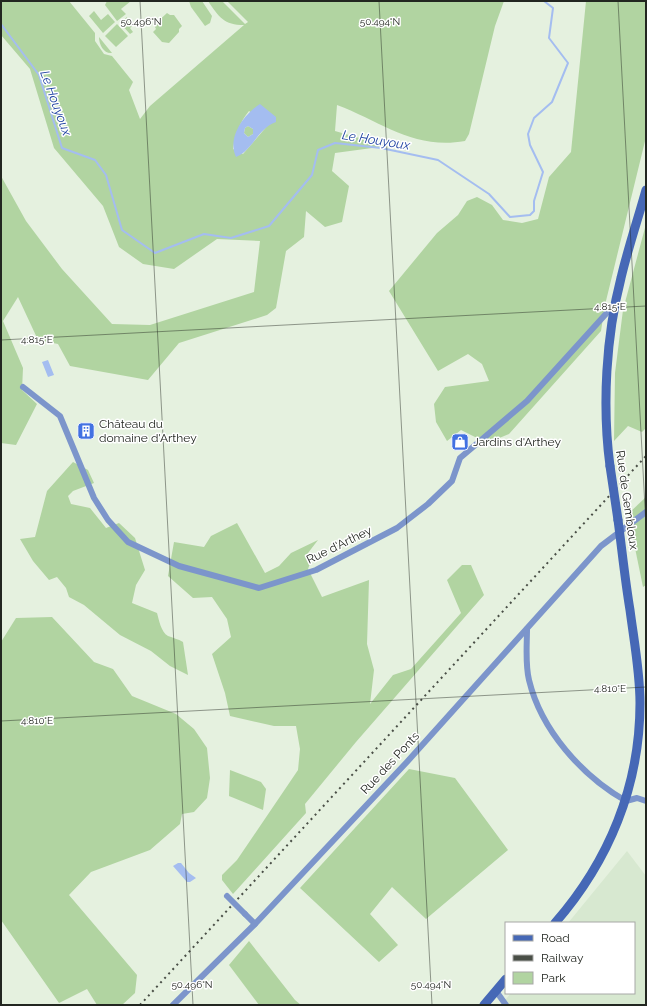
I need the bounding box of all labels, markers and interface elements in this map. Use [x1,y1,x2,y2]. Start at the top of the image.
text: 50.496°N [120,16,162,27]
text: 50.494°N [360,16,400,27]
water label: Le Houyoux [37,68,75,138]
water label: Le Houyoux [341,127,412,153]
text: 4.815°E [594,301,626,312]
text: 4.815°E [21,334,53,345]
place label: Château du domaine d'Arthey [99,417,197,445]
building icon: Château du domaine d'Arthey [76,421,96,441]
shop icon: Jardins d'Arthey [450,432,470,452]
place label: Jardins d'Arthey [473,435,561,449]
street label: Rue de Gembloux [613,449,641,551]
street label: Rue d'Arthey [304,523,374,567]
text: 4.810°E [594,683,626,694]
text: 4.810°E [21,715,53,726]
street label: Rue des Ponts [358,729,422,797]
legend [505,922,635,994]
text: Road [541,931,570,945]
text: Railway [541,951,584,965]
text: Park [541,971,566,985]
text: 50.496°N [171,979,213,990]
text: 50.494°N [411,979,451,990]

